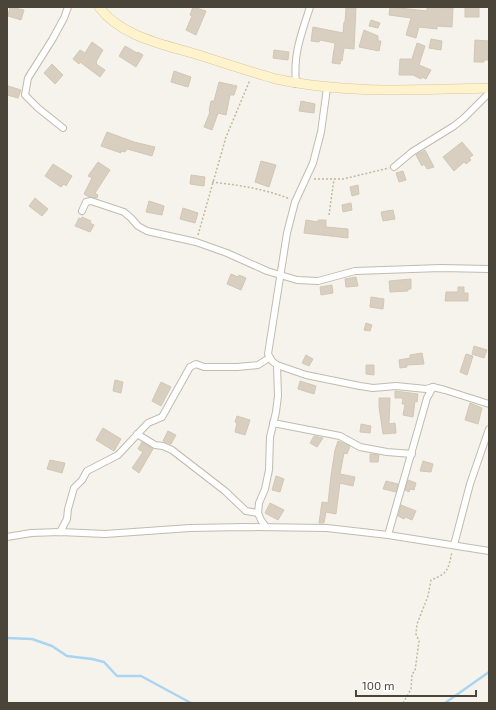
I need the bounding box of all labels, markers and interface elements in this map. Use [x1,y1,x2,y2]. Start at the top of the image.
scale bar [356,672,476,698]
text: 100 m [362,678,394,692]

